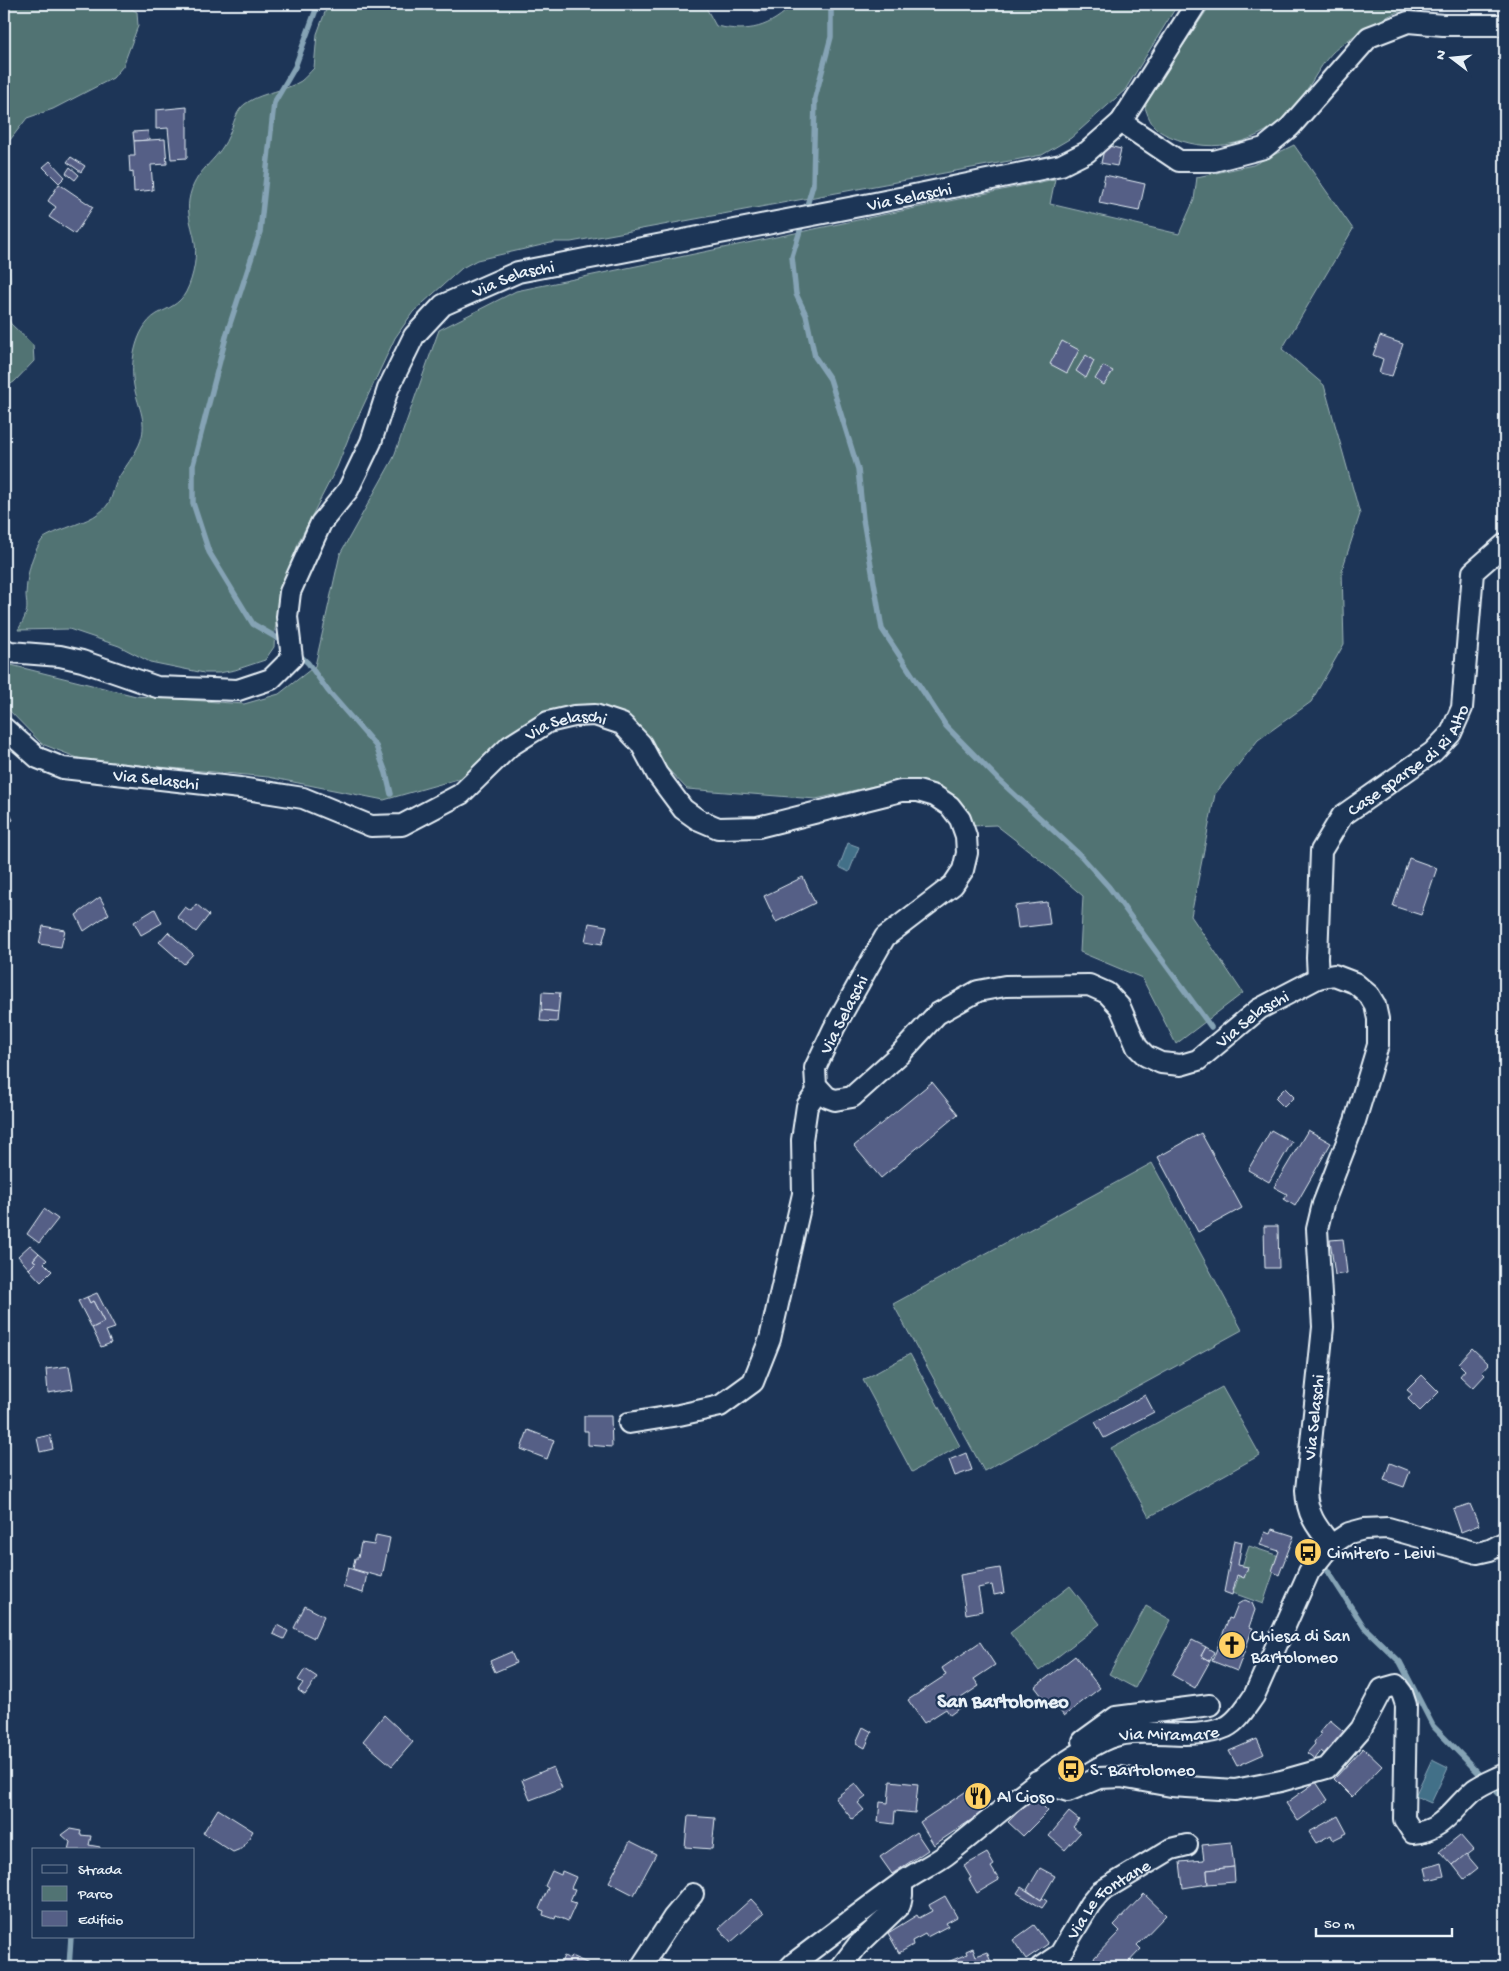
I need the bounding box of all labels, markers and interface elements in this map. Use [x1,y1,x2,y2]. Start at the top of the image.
north arrow [1426,32,1476,82]
text: N [1432,48,1451,62]
street label: Via Selaschi [865,180,954,217]
street label: Via Selaschi [469,257,557,304]
street label: Case sparse di Ri Alto [1344,702,1475,822]
street label: Via Selaschi [521,707,609,747]
street label: Via Selaschi [111,766,200,796]
street label: Via Selaschi [816,972,874,1059]
street label: Via Selaschi [1212,987,1293,1054]
street label: Via Selaschi [1300,1373,1330,1462]
bus stop icon: Cimitero - Leivi [1293,1537,1323,1567]
place label: Cimitero - Leivi [1327,1544,1436,1565]
place label: Chiesa di San Bartolomeo [1250,1627,1351,1669]
church icon: Chiesa di San Bartolomeo [1217,1630,1247,1660]
district label: San Bartolomeo [937,1692,1069,1715]
street label: Via Miramare [1117,1722,1222,1748]
bus stop icon: S. Bartolomeo [1056,1754,1086,1784]
place label: S. Bartolomeo [1090,1761,1195,1782]
restaurant icon: Al Cioso [963,1781,993,1811]
place label: Al Cioso [997,1788,1055,1809]
legend [32,1848,195,1938]
street label: Via Le Fontane [1063,1856,1156,1945]
text: Strada [78,1862,123,1880]
text: Parco [77,1886,113,1904]
scale bar [1316,1906,1453,1938]
text: Edificio [78,1912,124,1930]
text: 50 m [1324,1916,1355,1934]

